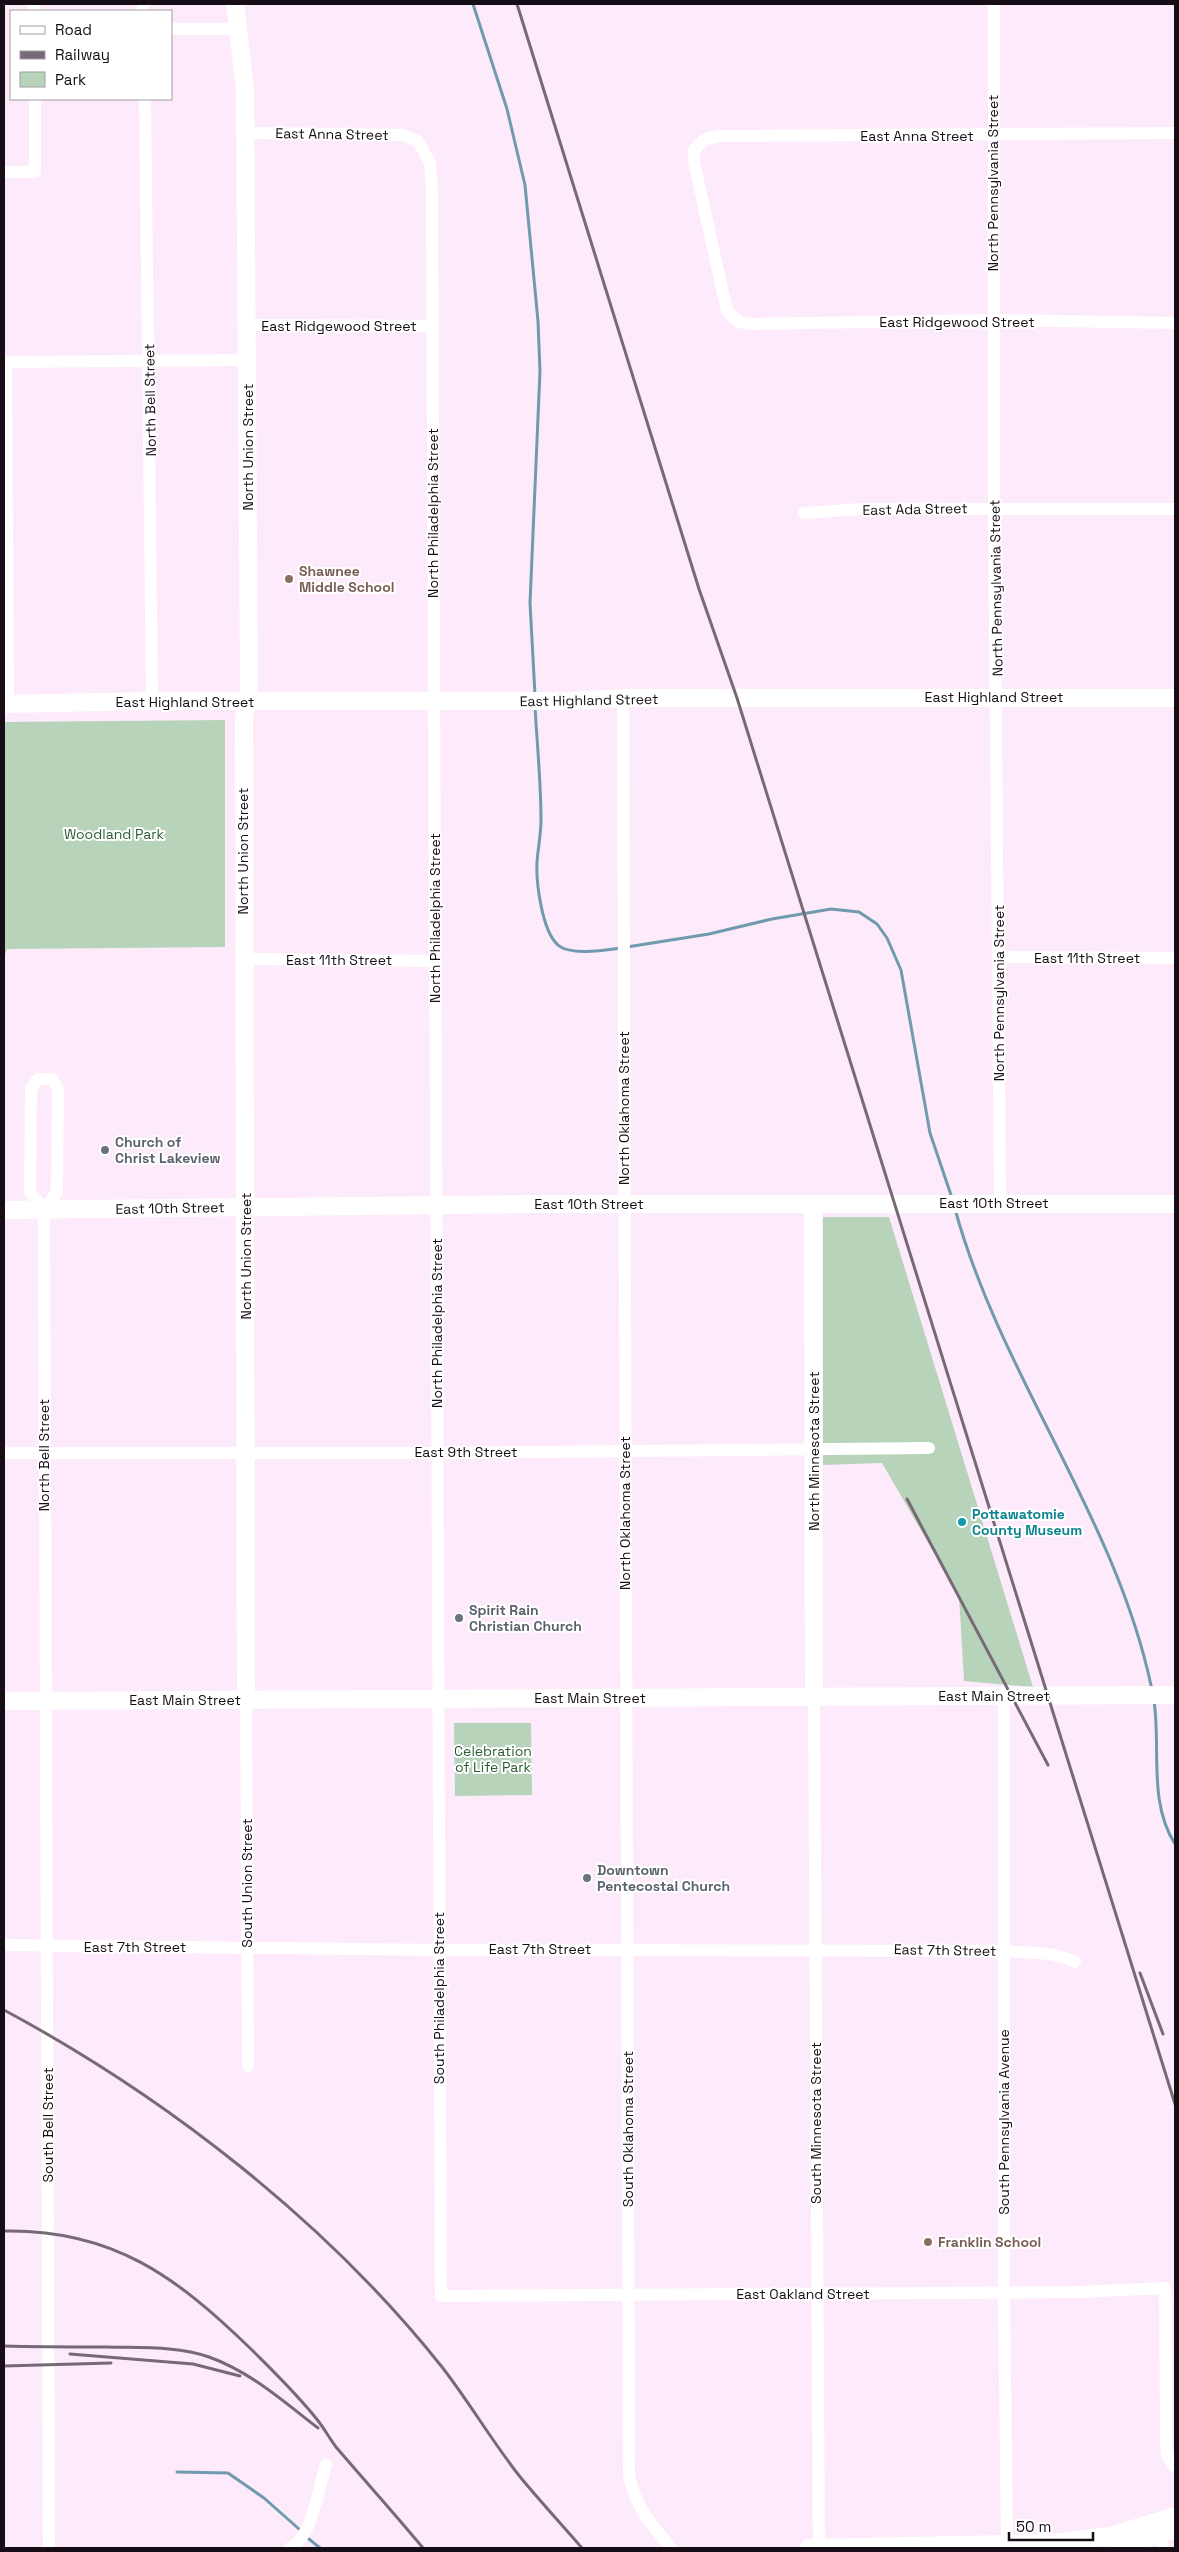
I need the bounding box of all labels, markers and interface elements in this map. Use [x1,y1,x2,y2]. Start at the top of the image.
legend [10,10,172,100]
text: Road [55,20,92,39]
text: Railway [55,45,110,64]
text: Park [55,70,86,89]
street label: North Pennsylvania Street [984,95,1002,271]
street label: East Anna Street [275,124,389,144]
street label: East Anna Street [860,127,974,145]
street label: East Ridgewood Street [879,313,1035,331]
street label: East Ridgewood Street [261,317,417,335]
street label: North Bell Street [140,344,160,456]
street label: North Union Street [239,384,257,510]
street label: North Philadelphia Street [424,428,442,598]
street label: East Ada Street [862,499,968,519]
street label: North Pennsylvania Street [985,500,1007,676]
place label: Shawnee Middle School [299,562,394,596]
marker: Shawnee Middle School [283,573,295,585]
street label: East Highland Street [925,688,1063,706]
street label: East Highland Street [519,690,659,710]
street label: East Highland Street [116,693,254,711]
street label: North Union Street [234,788,252,914]
park label: Woodland Park [64,825,165,843]
street label: North Philadelphia Street [426,833,444,1003]
street label: North Pennsylvania Street [990,905,1008,1081]
street label: East 11th Street [1034,949,1140,967]
street label: East 11th Street [286,951,392,969]
street label: North Oklahoma Street [615,1031,633,1185]
place label: Church of Christ Lakeview [115,1133,221,1167]
marker: Church of Christ Lakeview [99,1144,111,1156]
street label: North Union Street [237,1193,255,1319]
street label: East 10th Street [939,1194,1049,1212]
street label: East 10th Street [534,1195,644,1213]
street label: East 10th Street [115,1198,225,1218]
street label: North Philadelphia Street [428,1238,446,1408]
street label: North Minnesota Street [805,1371,823,1531]
street label: North Bell Street [35,1399,53,1511]
street label: North Oklahoma Street [616,1436,634,1590]
street label: East 9th Street [414,1443,518,1461]
place label: Pottawatomie County Museum [972,1505,1082,1539]
marker: Pottawatomie County Museum [956,1516,968,1528]
place label: Spirit Rain Christian Church [469,1601,582,1635]
marker: Spirit Rain Christian Church [453,1612,465,1624]
street label: East Main Street [938,1687,1050,1705]
street label: East Main Street [534,1689,646,1707]
street label: East Main Street [129,1691,241,1709]
park label: Celebration of Life Park [454,1742,532,1776]
street label: South Union Street [238,1818,256,1948]
place label: Downtown Pentecostal Church [597,1861,730,1895]
marker: Downtown Pentecostal Church [581,1872,593,1884]
street label: South Philadelphia Street [430,1912,448,2084]
street label: East 7th Street [84,1938,186,1956]
street label: East 7th Street [489,1940,591,1958]
street label: East 7th Street [894,1940,996,1960]
street label: South Pennsylvania Avenue [995,2029,1013,2215]
street label: South Minnesota Street [807,2042,825,2204]
street label: South Oklahoma Street [619,2051,637,2207]
street label: South Bell Street [39,2067,57,2183]
place label: Franklin School [938,2233,1041,2251]
marker: Franklin School [922,2236,934,2248]
street label: East Oakland Street [736,2285,870,2303]
scale bar [1009,2510,1093,2542]
text: 50 m [1016,2517,1051,2536]

